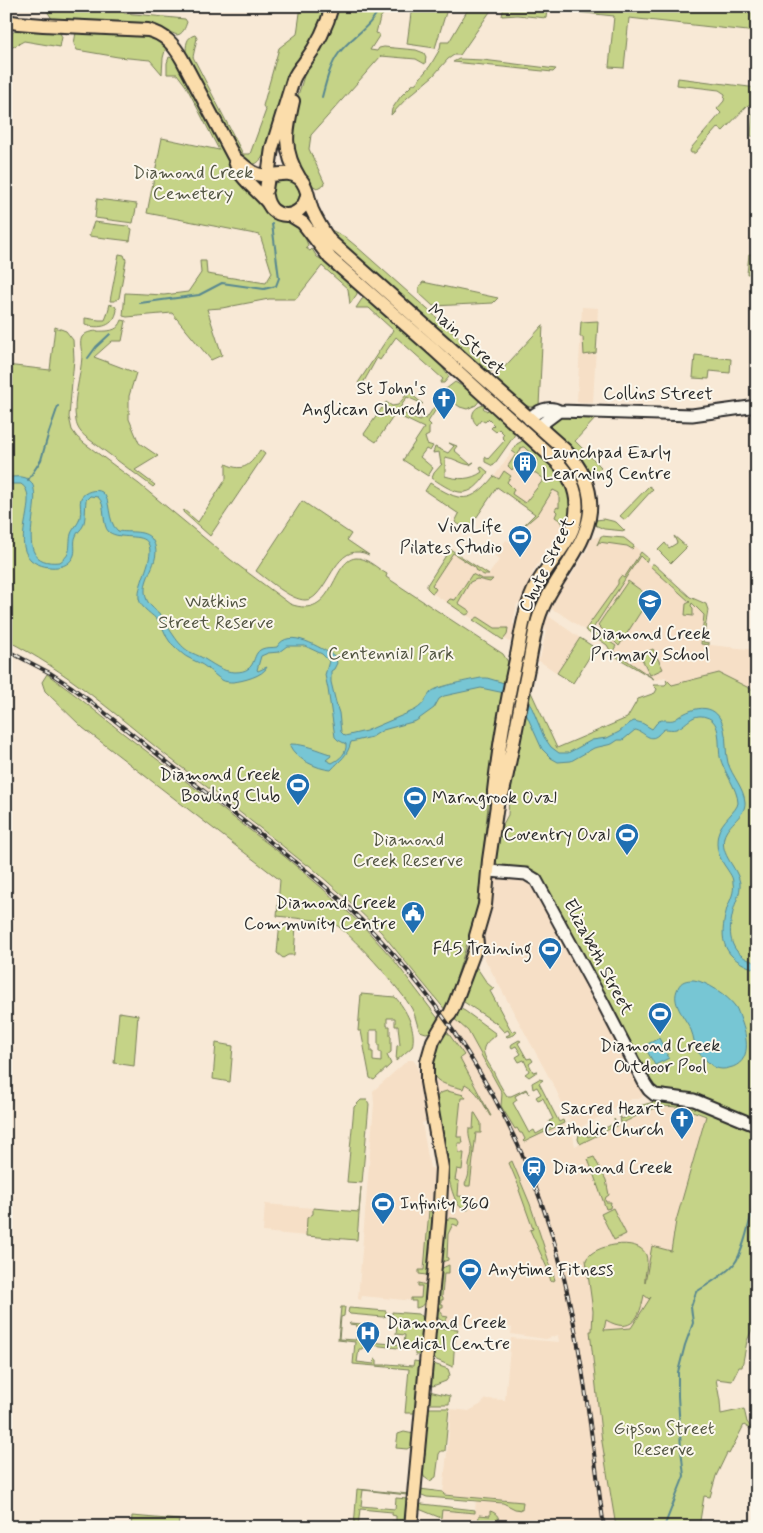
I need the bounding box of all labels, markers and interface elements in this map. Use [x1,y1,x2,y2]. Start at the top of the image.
park label: Diamond Creek Cemetery [133,161,253,206]
street label: Main Street [422,299,510,381]
place label: St John's Anglican Church [302,377,426,424]
street label: Collins Street [603,382,713,406]
church icon: St John's Anglican Church [431,386,457,420]
place label: Launchpad Early Learning Centre [542,441,671,488]
building icon: Launchpad Early Learning Centre [512,450,538,484]
street label: Chute Street [514,513,581,617]
place label: VivaLife Pilates Studio [400,515,502,560]
sports icon: VivaLife Pilates Studio [507,524,533,558]
school or university icon: Diamond Creek Primary School [637,588,663,622]
park label: Watkins Street Reserve [158,590,274,635]
place label: Diamond Creek Primary School [590,622,710,667]
park label: Centennial Park [328,642,454,666]
place label: Diamond Creek Bowling Club [160,763,280,810]
sports icon: Diamond Creek Bowling Club [285,772,311,806]
sports icon: Marngrook Oval [402,785,428,819]
place label: Marngrook Oval [432,786,557,810]
sports icon: Coventry Oval [614,822,640,856]
place label: Coventry Oval [504,823,610,847]
park label: Diamond Creek Reserve [353,828,463,873]
place label: Diamond Creek Community Centre [244,891,396,936]
street label: Elizabeth Street [557,895,639,1020]
public building icon: Diamond Creek Community Centre [400,900,426,934]
sports icon: F45 Training [537,936,563,970]
place label: F45 Training [433,937,532,963]
sports icon: Diamond Creek Outdoor Pool [647,1001,673,1035]
place label: Diamond Creek Outdoor Pool [600,1034,720,1079]
place label: Sacred Heart Catholic Church [544,1097,664,1142]
church icon: Sacred Heart Catholic Church [669,1106,695,1140]
station icon: Diamond Creek [521,1155,547,1189]
place label: Diamond Creek [552,1156,672,1180]
sports icon: Infinity 360 [370,1191,396,1225]
place label: Infinity 360 [400,1192,489,1216]
sports icon: Anytime Fitness [457,1257,483,1291]
place label: Anytime Fitness [488,1258,613,1282]
place label: Diamond Creek Medical Centre [386,1311,510,1356]
hospital icon: Diamond Creek Medical Centre [355,1320,381,1354]
park label: Gipson Street Reserve [614,1417,715,1462]

